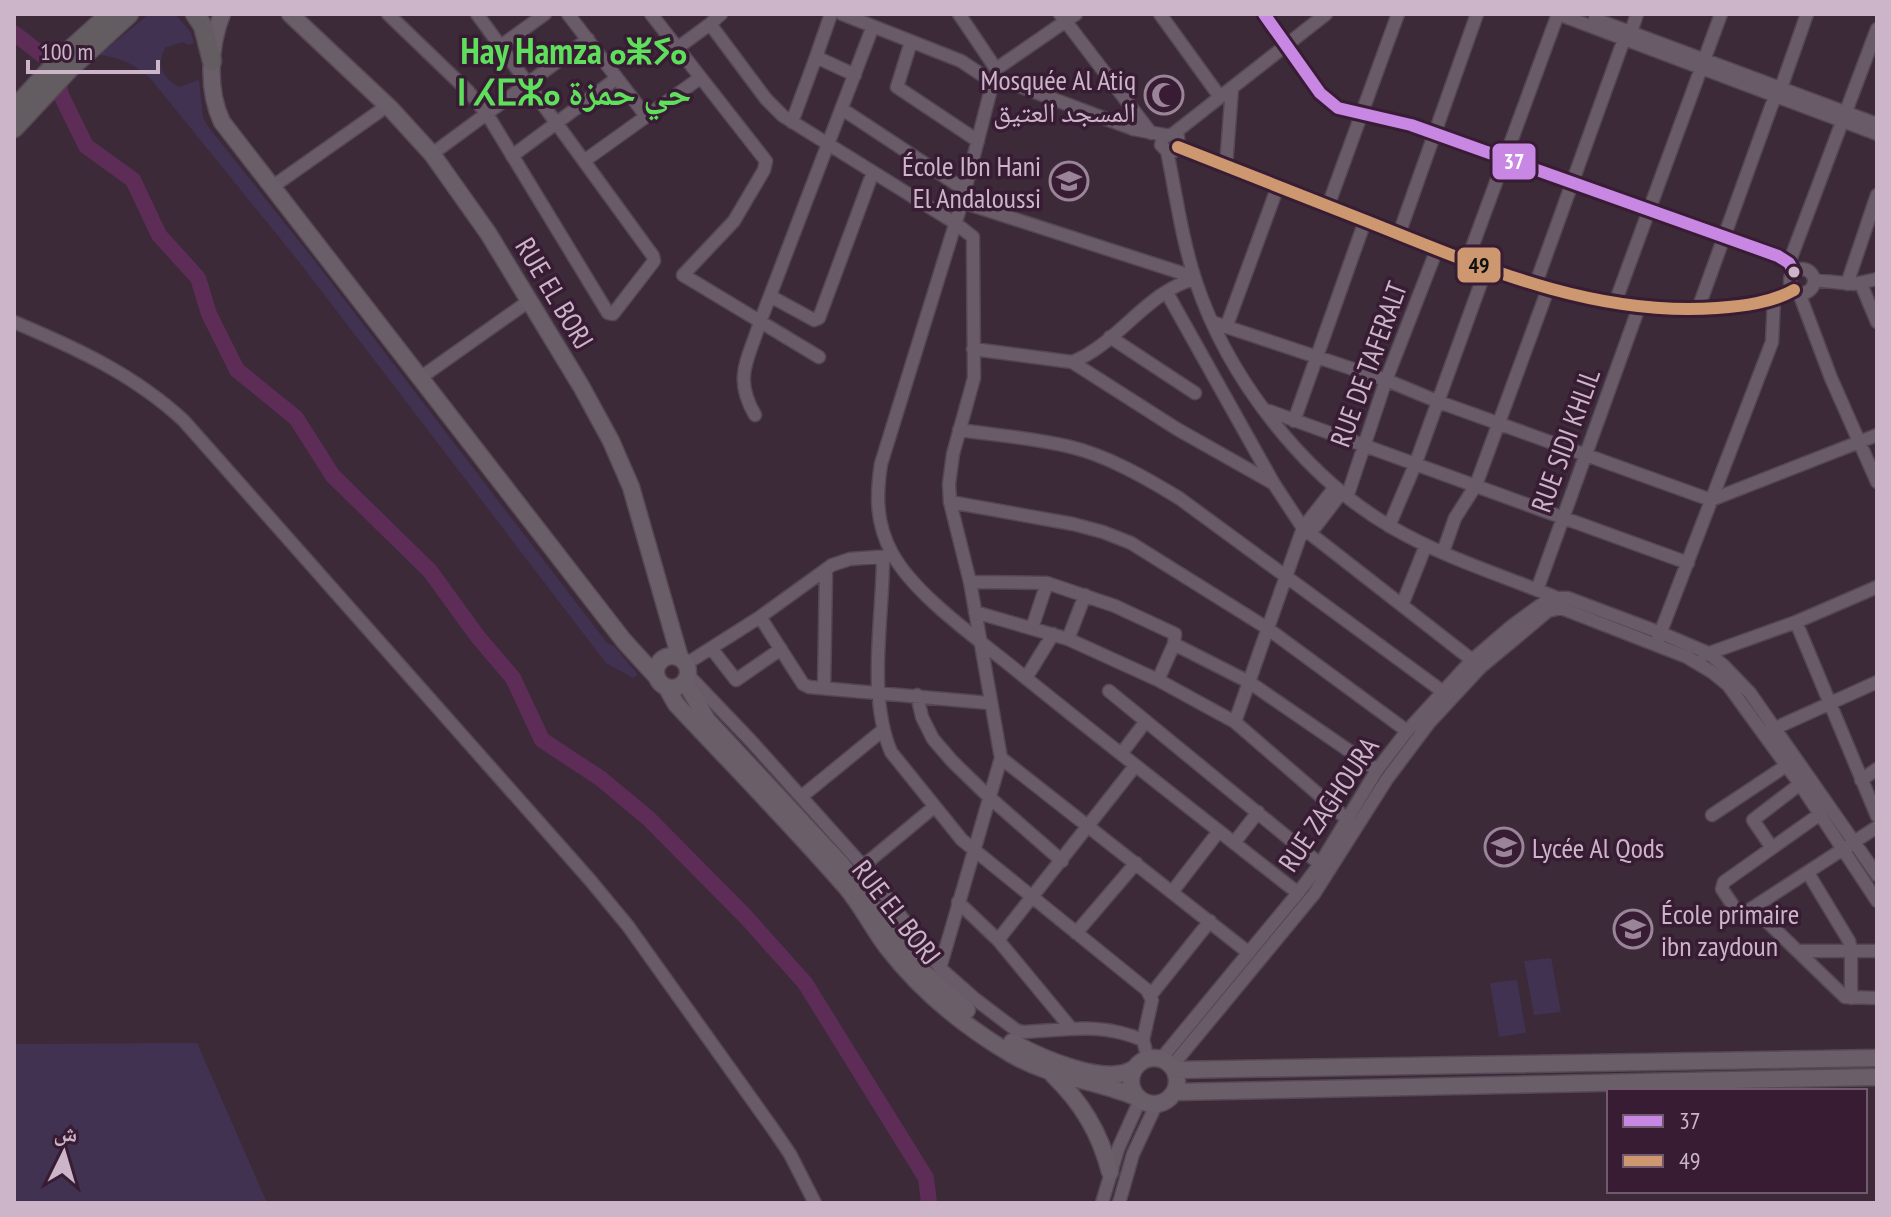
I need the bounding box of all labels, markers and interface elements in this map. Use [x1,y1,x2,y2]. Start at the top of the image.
scale bar [28,24,158,74]
district label: Hay Hamza ⴰⵥⵢⴰ ⵏ ⵃⵎⵣⴰ حي حمزة [457,27,691,120]
text: 100 m [40,36,93,67]
place label: Mosquée Al Atiq المسجد العتيق [981,61,1136,130]
mosque icon: Mosquée Al Atiq المسجد العتيق [1143,74,1185,116]
line badge: 37 [1491,142,1537,181]
place label: École Ibn Hani El Andaloussi [902,147,1041,216]
text: 37 [1503,147,1525,175]
school or university icon: École Ibn Hani El Andaloussi [1048,160,1090,202]
street label: RUE EL BORJ [507,231,603,355]
line badge: 49 [1456,246,1502,284]
text: 49 [1468,251,1490,279]
unlabelled marker [1786,264,1802,280]
street label: RUE DE TAFERALT [1321,276,1415,452]
street label: RUE SIDI KHLIL [1522,363,1608,517]
street label: RUE ZAGHOURA [1269,729,1387,879]
school or university icon: Lycée Al Qods [1483,826,1525,868]
place label: Lycée Al Qods [1532,829,1664,866]
street label: RUE EL BORJ [844,852,950,972]
place label: École primaire ibn zaydoun [1661,895,1799,964]
school or university icon: École primaire ibn zaydoun [1612,908,1654,950]
legend [1607,1089,1867,1193]
text: 37 [1679,1105,1701,1136]
north arrow [24,1113,104,1193]
text: ش [53,1118,79,1148]
text: 49 [1679,1145,1701,1176]

